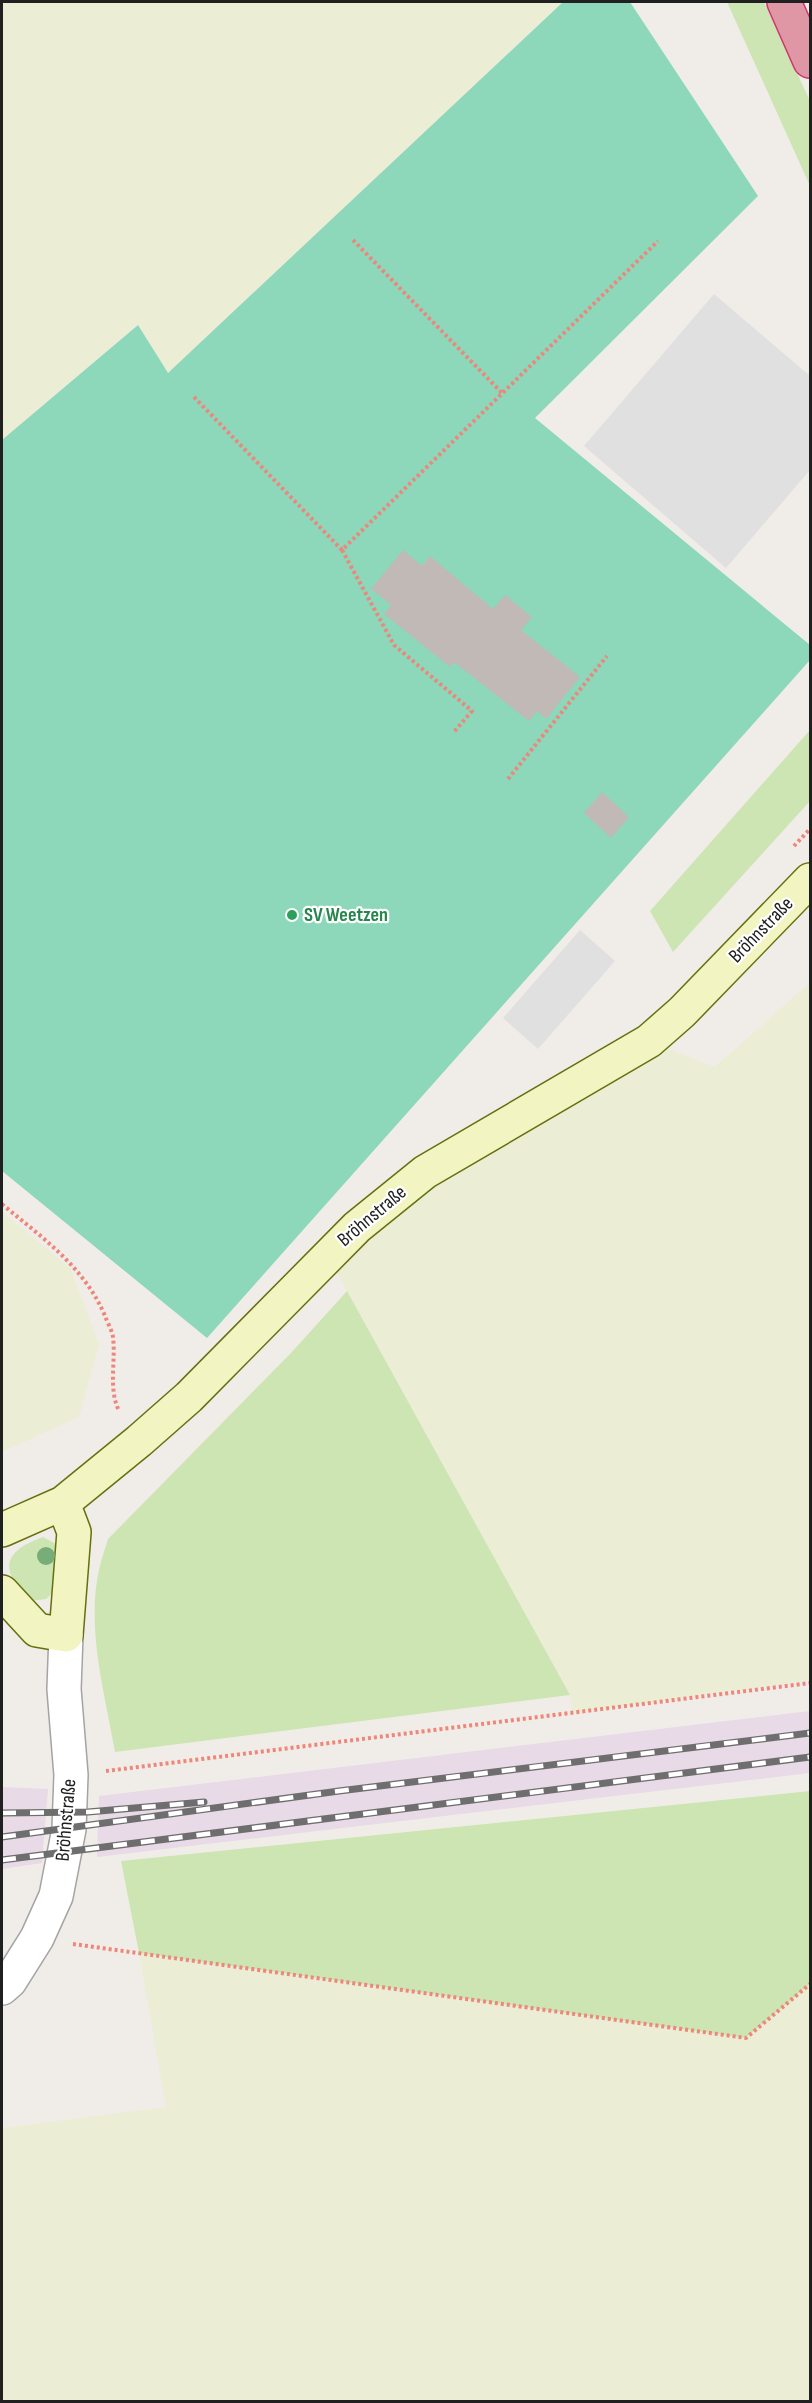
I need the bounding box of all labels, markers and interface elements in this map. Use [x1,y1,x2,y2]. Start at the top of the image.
street label: Bröhnstraße [724,892,798,968]
place label: SV Weetzen [304,903,388,927]
marker: SV Weetzen [285,908,299,922]
street label: Bröhnstraße [333,1180,411,1252]
street label: Bröhnstraße [50,1778,82,1862]

